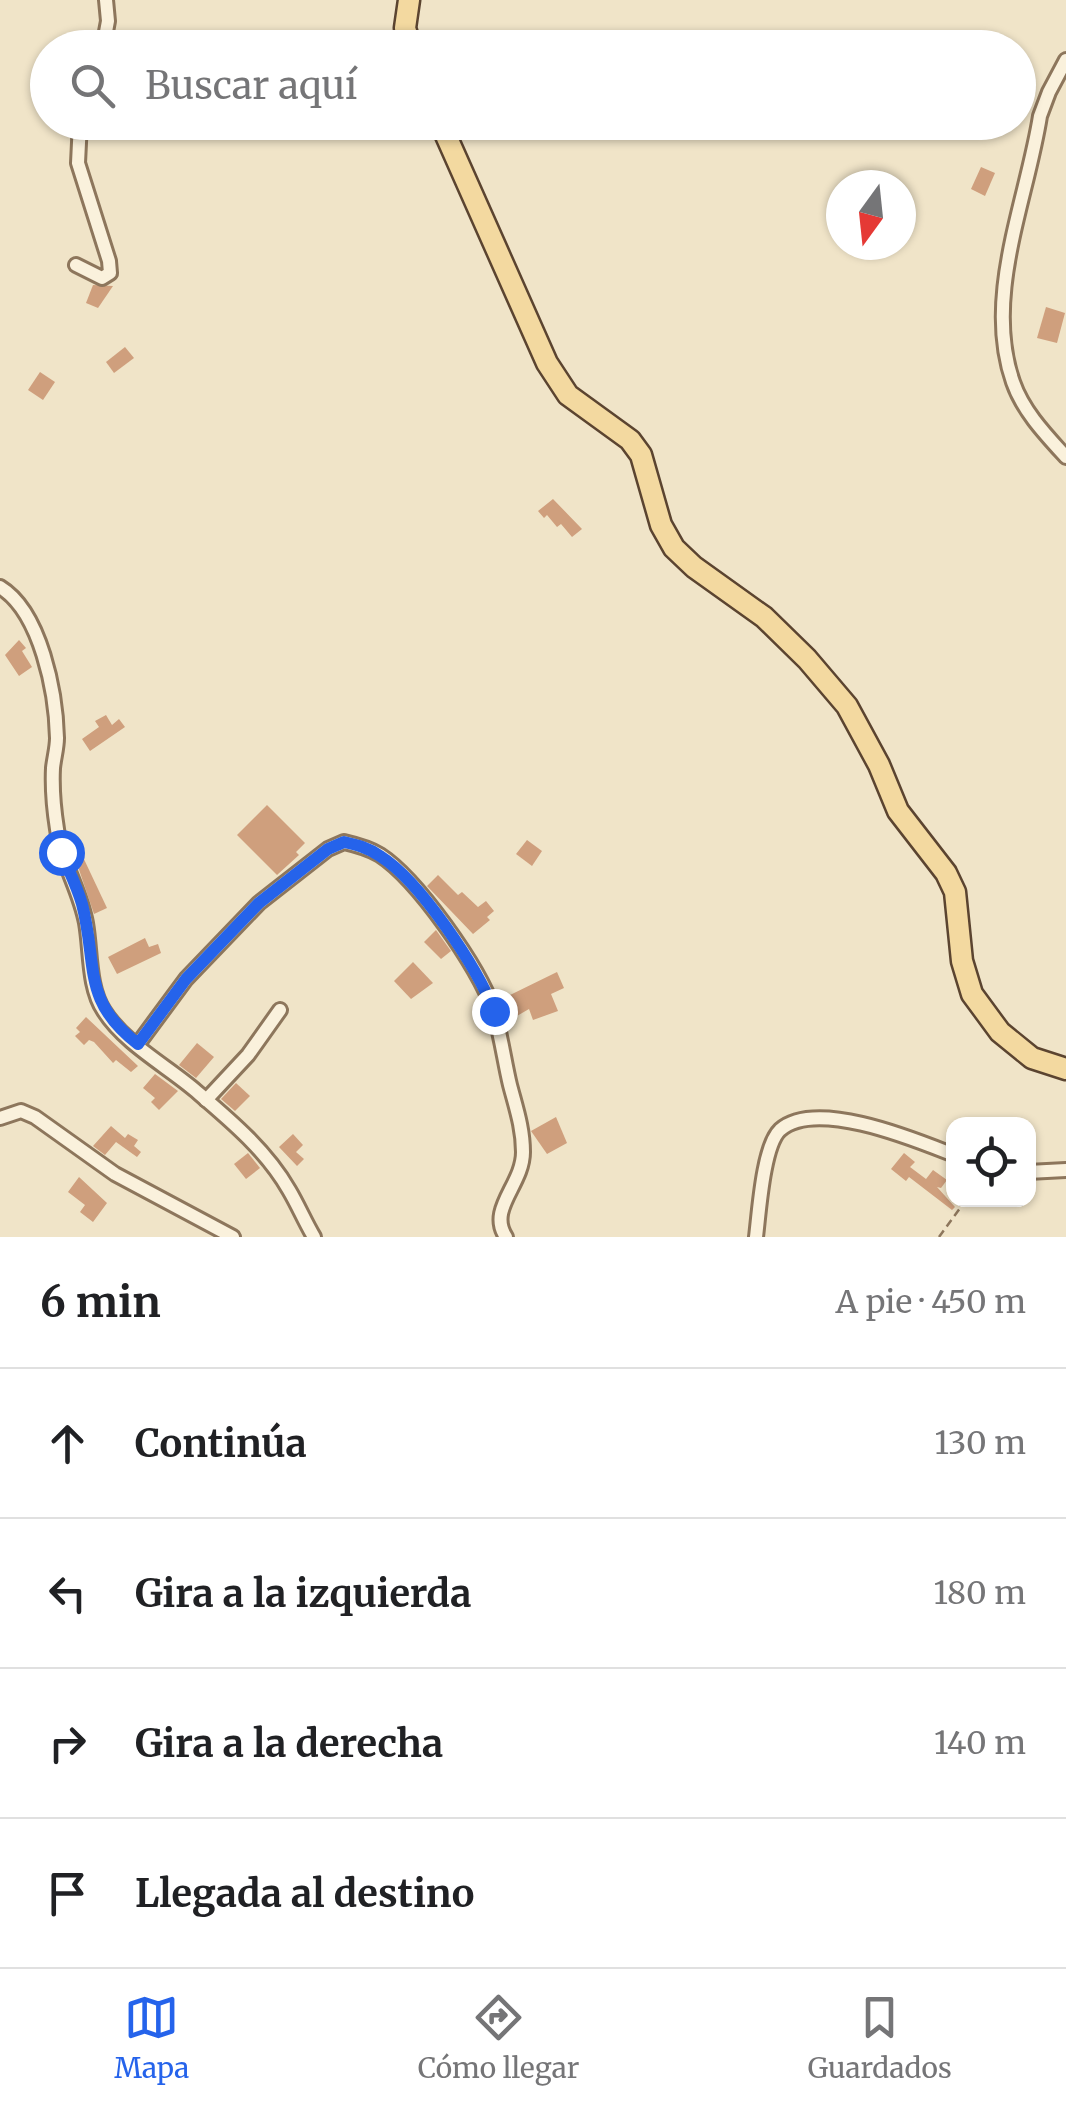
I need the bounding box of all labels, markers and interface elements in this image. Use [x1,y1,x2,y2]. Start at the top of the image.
search box [30,30,1036,140]
icon: search [65,58,120,113]
text: Buscar aquí [145,62,357,109]
north arrow [826,170,916,260]
route start [39,830,85,876]
route end [472,989,518,1035]
map controls [946,1117,1036,1207]
button: locate [946,1117,1036,1207]
text: 6 min [40,1276,161,1328]
text: A pie · 450 m [835,1282,1026,1322]
icon: ahead [40,1416,95,1471]
text: Continúa [135,1420,307,1467]
text: 130 m [934,1423,1026,1463]
icon: left [40,1566,95,1621]
text: Gira a la izquierda [135,1570,471,1617]
text: 180 m [934,1573,1026,1613]
icon: right [40,1716,95,1771]
text: Gira a la derecha [135,1720,443,1767]
text: 140 m [934,1723,1026,1763]
icon: arrive [40,1866,95,1921]
text: Llegada al destino [135,1870,474,1917]
tab: Mapa [114,1990,189,2086]
tab: Cómo llegar [418,1990,579,2086]
tab: Guardados [808,1990,952,2086]

